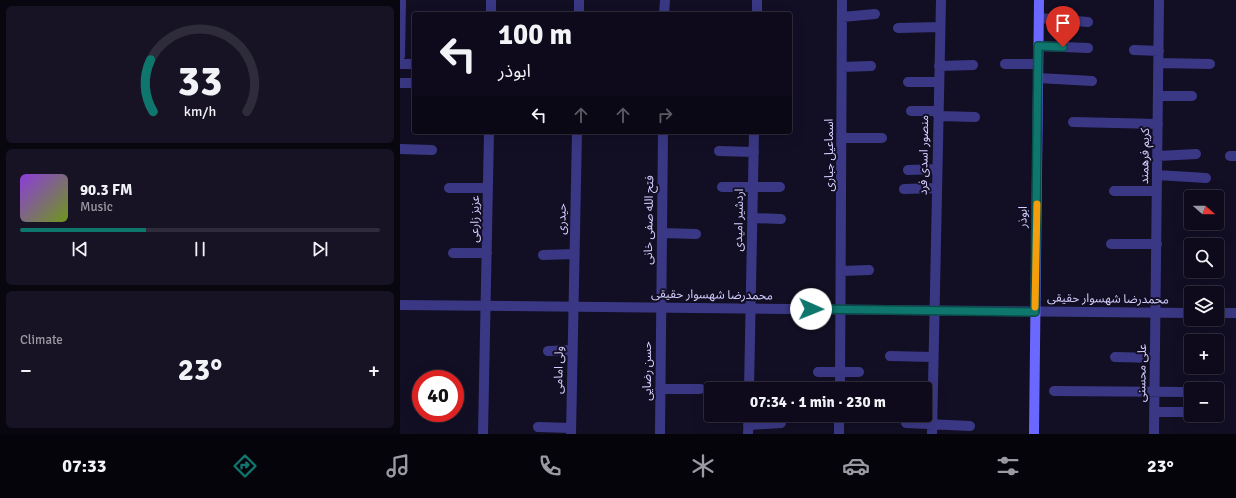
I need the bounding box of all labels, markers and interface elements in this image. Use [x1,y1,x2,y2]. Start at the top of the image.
pin [1046,6,1080,47]
icon: arrive [1052,12,1074,34]
text: 100 m [498,18,572,52]
icon: left [432,28,484,80]
text: 33 [178,56,222,107]
text: ابوذر [498,60,531,82]
text: km/h [184,103,216,120]
icon: left [528,104,550,126]
icon: ahead [570,104,592,126]
icon: ahead [612,104,634,126]
icon: right [654,104,676,126]
street label: منصور اسدی فرد [916,115,932,195]
street label: اسماعیل جباری [822,118,837,191]
street label: کریم فرهمند [1137,127,1154,184]
street label: فتح الله صفی خانی [641,175,658,265]
text: 90.3 FM [80,181,132,199]
street label: اردشیر امیدی [731,188,747,252]
north arrow [1184,190,1224,230]
map controls [1184,190,1224,422]
street label: عزیز زارعی [467,195,483,243]
text: Music [80,199,113,215]
street label: حیدری [554,203,570,235]
street label: ابوذر [1015,206,1031,229]
icon: previous [69,238,91,260]
icon: pause [189,238,211,260]
icon: next [309,238,331,260]
button: search [1184,238,1224,278]
street label: محمدرضا شهسوار حقیقی [651,286,773,304]
button: layers [1184,286,1224,326]
position arrow [790,288,832,330]
street label: محمدرضا شهسوار حقیقی [1047,290,1169,308]
text: Climate [20,332,63,348]
button: + [1184,334,1224,374]
street label: حسن رضایی [640,341,655,401]
street label: علی محسنی [1134,344,1150,402]
street label: ولی امامی [551,346,567,394]
text: 23° [178,352,222,389]
text: − [20,357,32,384]
text: + [368,357,380,384]
speed limit sign: 40 [412,370,464,422]
button: − [1184,382,1224,422]
text: 07:34 · 1 min · 230 m [750,393,886,411]
icon: directions [231,452,259,480]
icon: music [384,452,412,480]
icon: phone [536,452,564,480]
icon: climate [689,452,717,480]
icon: car [842,452,870,480]
icon: filters [994,452,1022,480]
text: 07:33 [62,455,107,477]
text: 23° [1147,455,1174,477]

